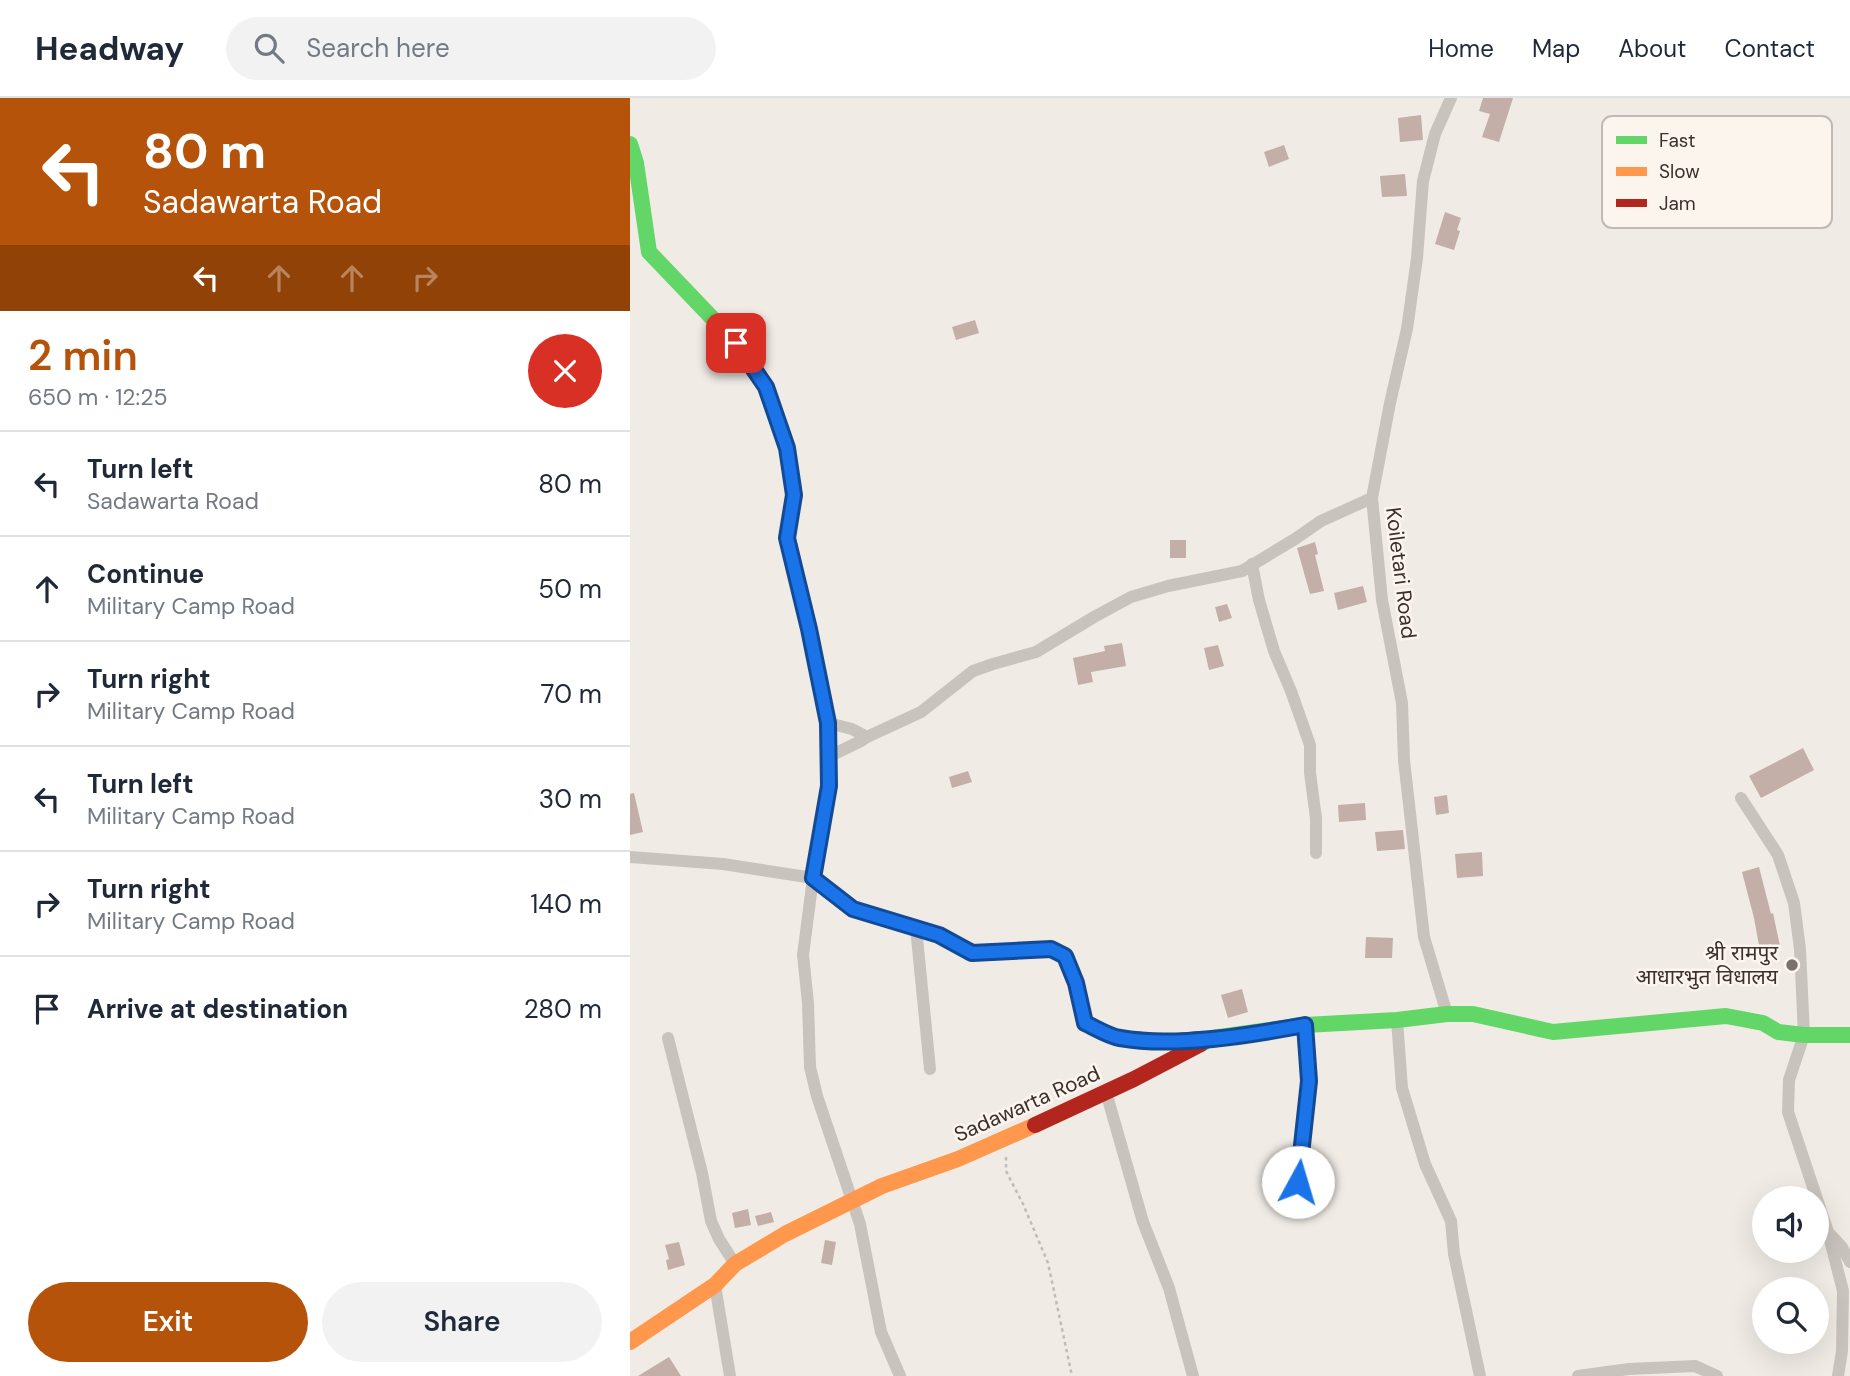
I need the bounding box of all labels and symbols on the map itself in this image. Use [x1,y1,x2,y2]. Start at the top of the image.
legend [1602,116,1832,228]
text: Fast [1659,128,1695,153]
text: Slow [1659,159,1700,184]
text: Jam [1659,191,1696,216]
pin [706,313,766,373]
street label: Koiletari Road [1379,506,1423,640]
place label: श्री रामपुर आधारभुत विधालय [1635,939,1779,991]
marker: श्री रामपुर आधारभुत विधालय [1784,957,1800,973]
street label: Sadawarta Road [950,1059,1104,1149]
position arrow [1261,1145,1335,1219]

